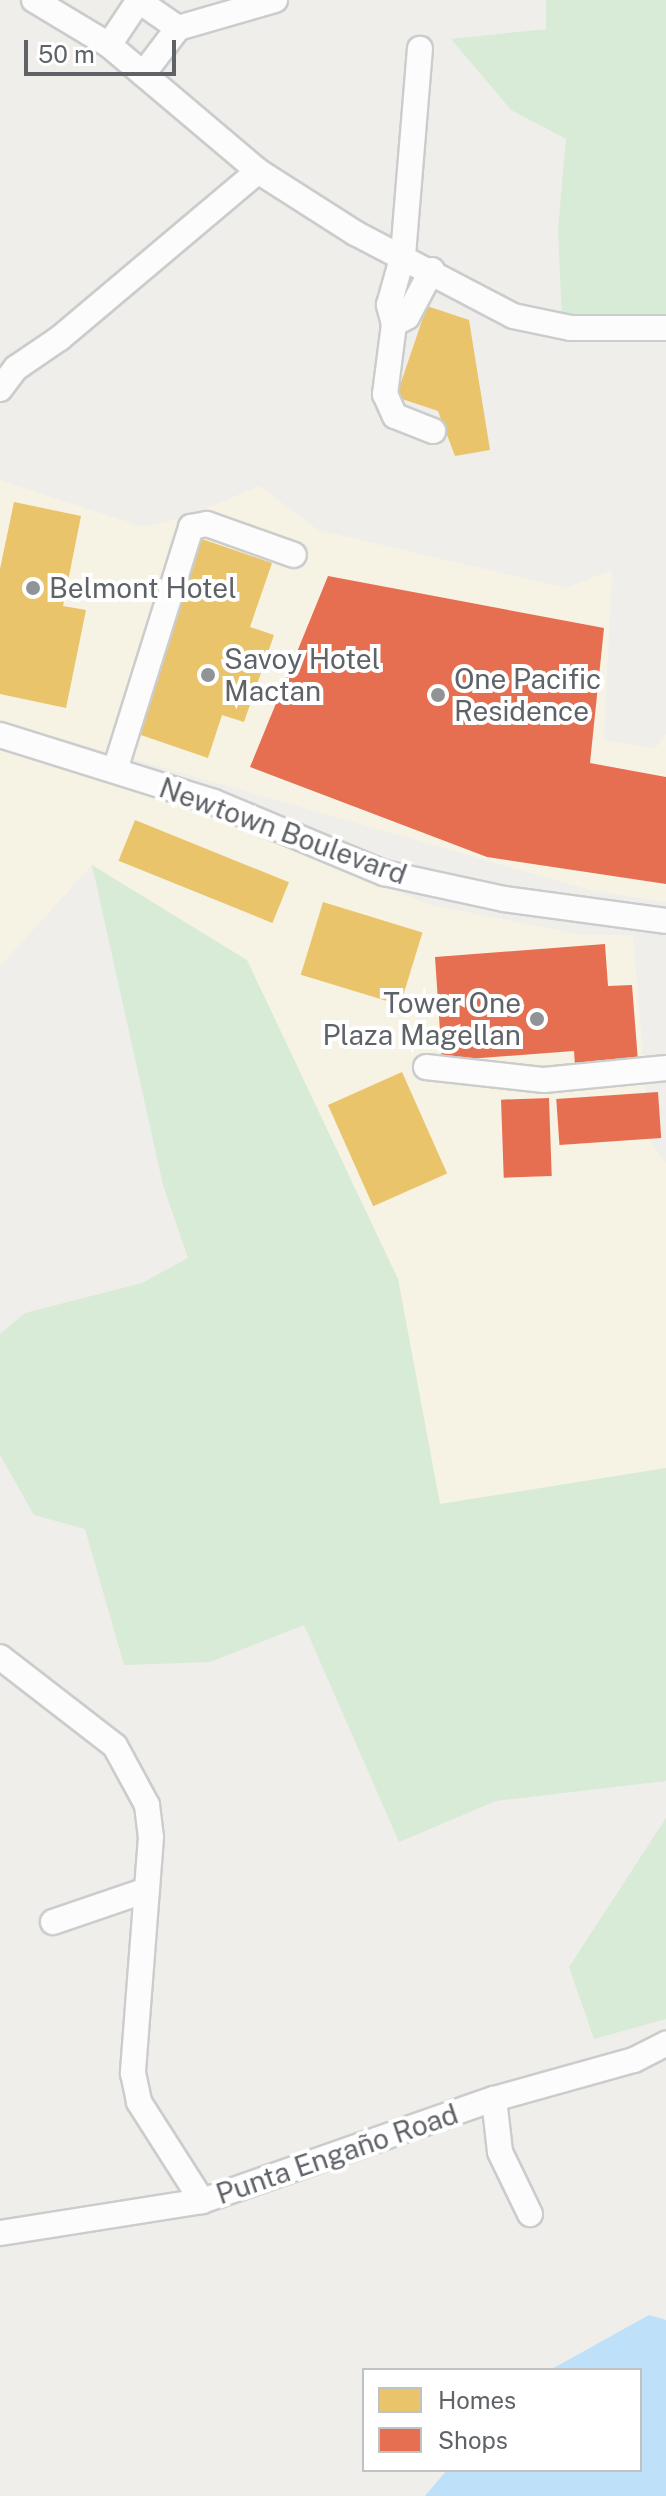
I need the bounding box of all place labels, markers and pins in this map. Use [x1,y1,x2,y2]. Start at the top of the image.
place label: Belmont Hotel [49,571,237,605]
marker: Belmont Hotel [24,579,42,597]
place label: Savoy Hotel Mactan [224,642,380,708]
place label: One Pacific Residence [454,662,601,728]
marker: Savoy Hotel Mactan [199,666,217,684]
marker: One Pacific Residence [429,686,447,704]
place label: Tower One Plaza Magellan [322,986,521,1052]
marker: Tower One Plaza Magellan [528,1010,546,1028]

